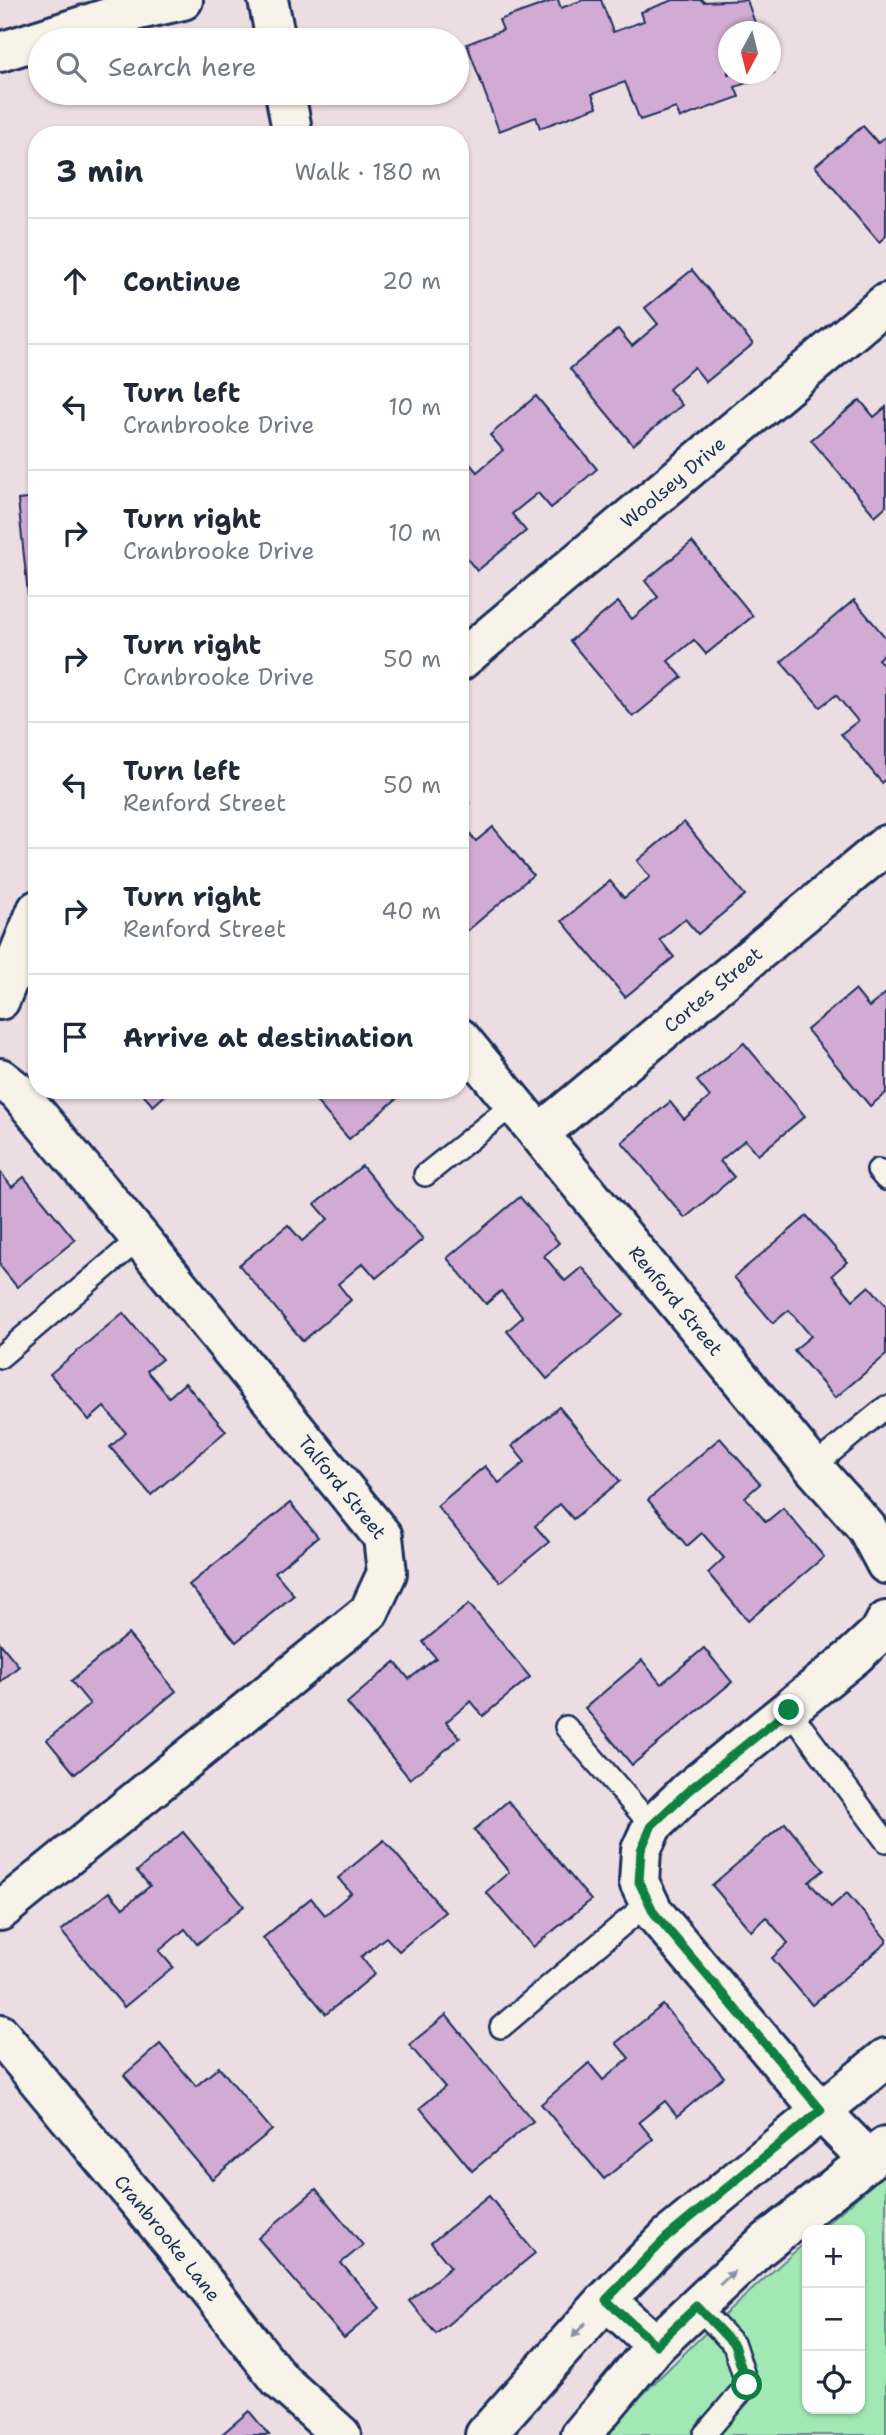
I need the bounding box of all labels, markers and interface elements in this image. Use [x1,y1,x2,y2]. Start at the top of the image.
north arrow [718,21,781,84]
search box [28,28,469,105]
icon: search [52,48,90,86]
text: Search here [108,49,257,84]
text: 3 min [56,151,143,192]
text: Walk · 180 m [295,157,441,187]
icon: ahead [56,262,94,300]
text: Continue [123,264,241,299]
text: 20 m [382,266,441,296]
text: Turn left [123,375,240,410]
icon: left [56,388,94,426]
text: 10 m [388,392,441,422]
text: Cranbrooke Drive [123,410,314,440]
street label: Woolsey Drive [615,431,731,534]
text: Turn right [123,501,261,536]
icon: right [56,514,94,552]
text: 10 m [388,518,441,548]
text: Cranbrooke Drive [123,536,314,566]
text: Turn right [123,627,261,662]
icon: right [56,640,94,678]
text: 50 m [383,644,441,674]
text: Cranbrooke Drive [123,662,314,692]
text: Turn left [123,753,240,788]
icon: left [56,766,94,804]
text: 50 m [383,770,441,800]
text: Renford Street [123,788,286,818]
text: Turn right [123,879,261,914]
icon: right [56,892,94,930]
text: 40 m [381,896,441,926]
text: Renford Street [123,914,286,944]
street label: Cortes Street [659,941,767,1038]
icon: arrive [56,1018,94,1056]
text: Arrive at destination [123,1020,413,1055]
street label: Renford Street [623,1241,728,1361]
street label: Talford Street [292,1430,392,1545]
route end [773,1694,804,1725]
street label: Cranbrooke Lane [109,2170,226,2307]
map controls [802,2225,865,2414]
button: + [802,2225,865,2288]
one-way arrow [718,2270,736,2286]
button: − [802,2288,865,2351]
one-way arrow [571,2321,587,2339]
button: locate [802,2351,865,2414]
route start [731,2369,762,2400]

